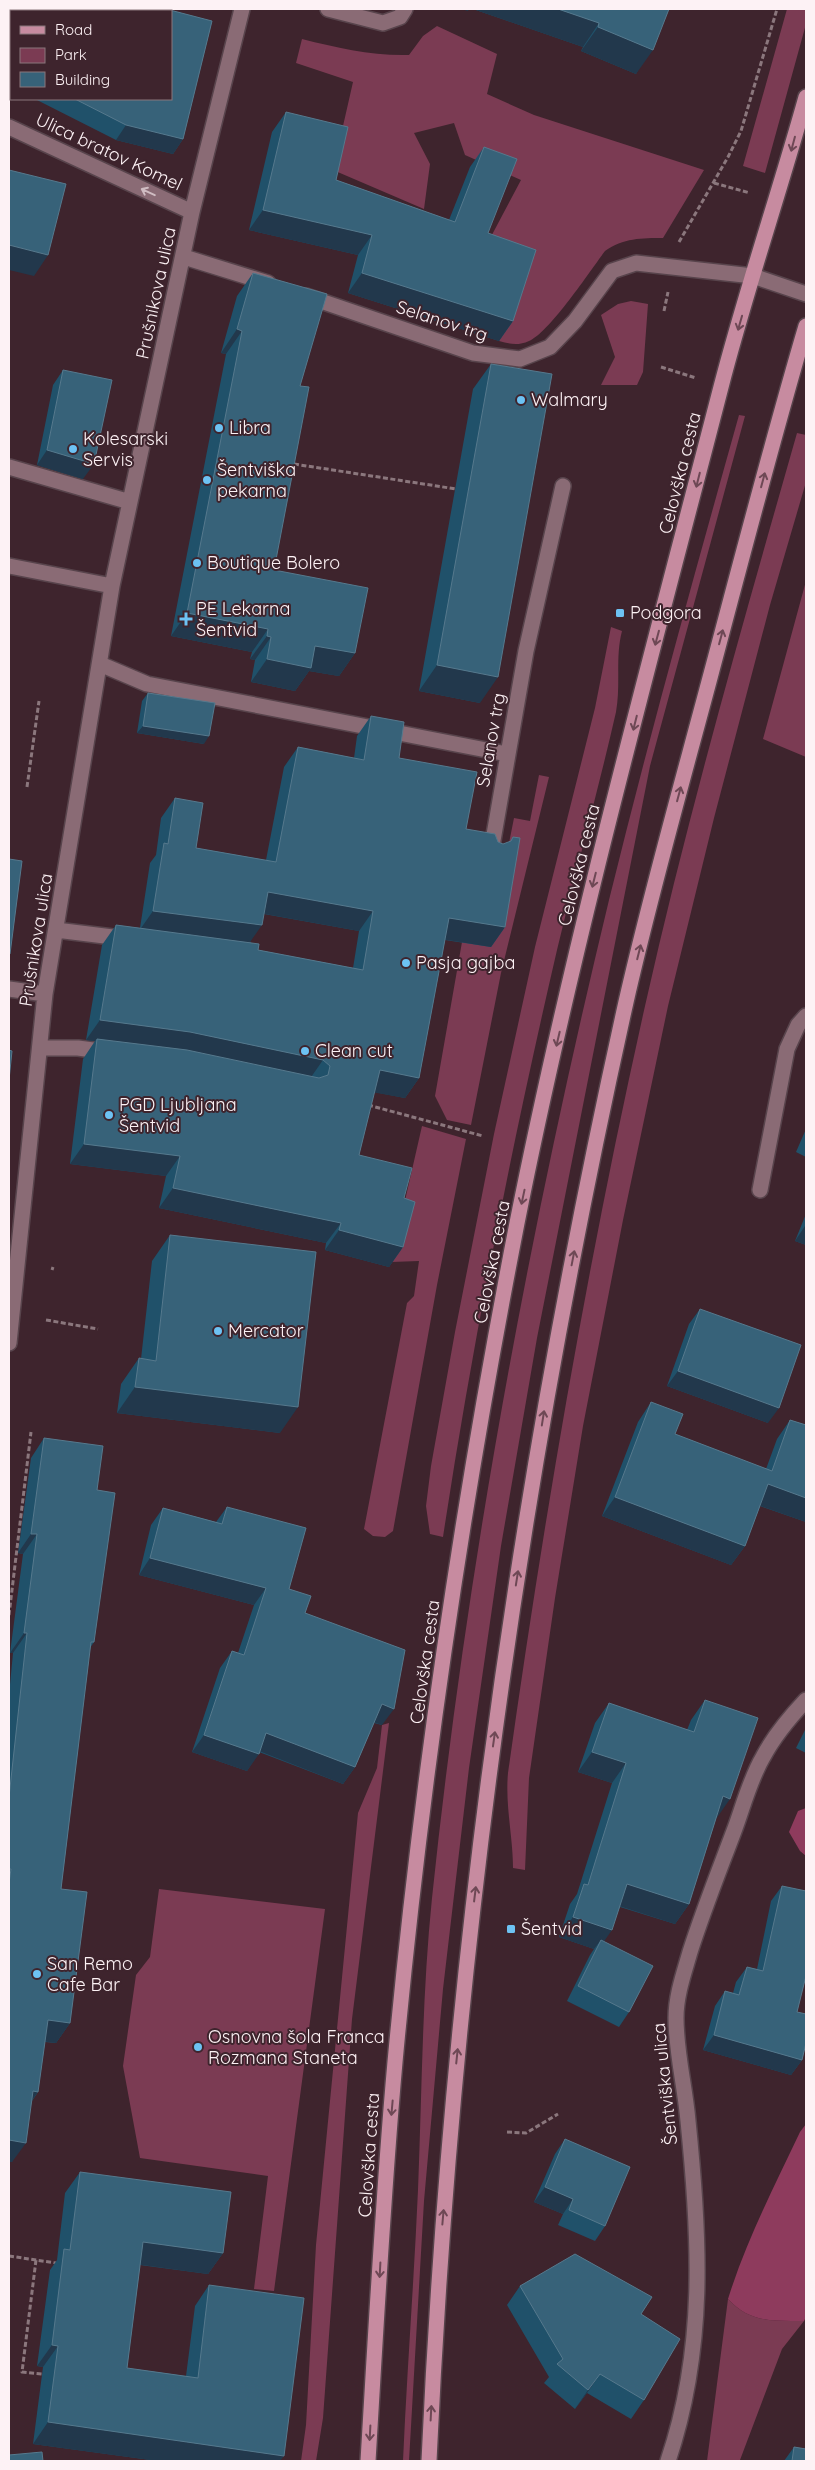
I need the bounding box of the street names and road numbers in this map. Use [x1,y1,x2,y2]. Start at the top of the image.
street label: Ulica bratov Komel [32,108,186,196]
street label: Prušnikova ulica [130,225,181,361]
street label: Selanov trg [393,295,491,346]
street label: Celovška cesta [653,409,706,536]
street label: Selanov trg [471,691,510,789]
street label: Celovška cesta [552,801,605,928]
street label: Prušnikova ulica [14,872,57,1008]
street label: Celovška cesta [468,1198,515,1325]
street label: Celovška cesta [404,1598,445,1725]
street label: Šentviška ulica [647,2022,682,2146]
street label: Celovška cesta [353,2092,384,2218]

